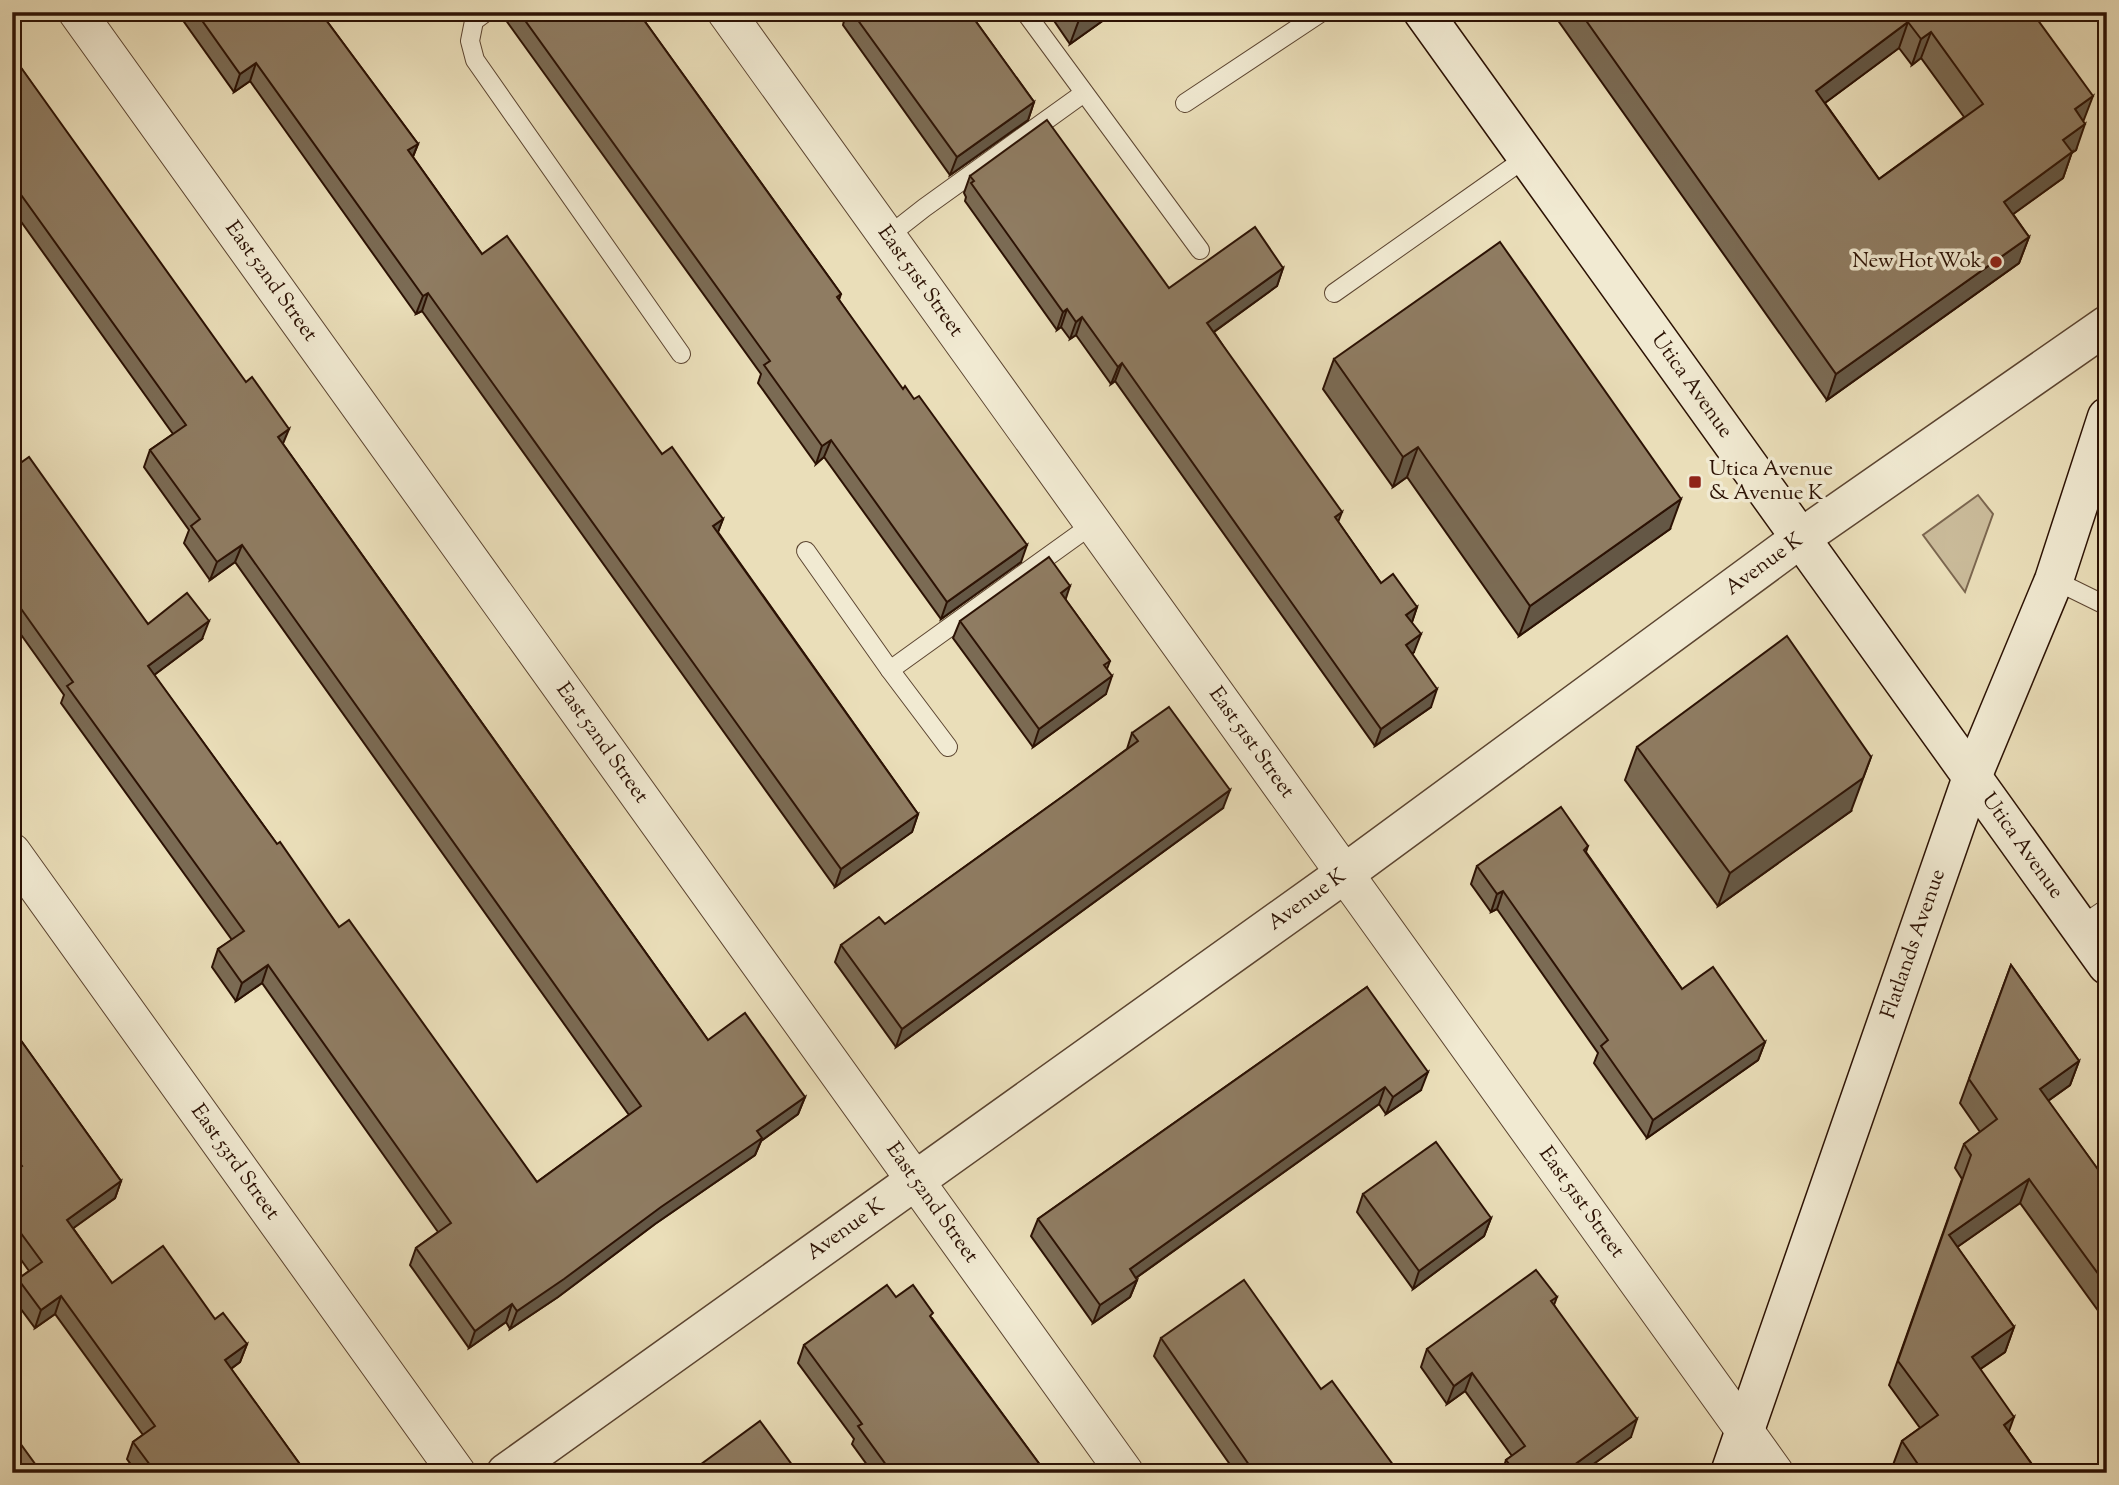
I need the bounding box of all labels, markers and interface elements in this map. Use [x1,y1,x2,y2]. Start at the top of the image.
street label: East 52nd Street [217,215,324,348]
street label: East 51st Street [869,220,970,344]
place label: New Hot Wok [1852,247,1983,277]
marker: New Hot Wok [1988,254,2004,270]
street label: Utica Avenue [1643,327,1740,445]
place label: Utica Avenue & Avenue K [1709,455,1833,509]
marker: Utica Avenue & Avenue K [1687,474,1703,490]
street label: Avenue K [1719,526,1810,604]
street label: East 52nd Street [548,677,655,810]
street label: East 51st Street [1201,681,1301,805]
street label: Utica Avenue [1973,787,2070,905]
street label: Avenue K [1262,862,1353,939]
street label: Flatlands Avenue [1874,865,1954,1023]
street label: East 53rd Street [183,1098,286,1227]
street label: East 52nd Street [878,1137,985,1270]
street label: East 51st Street [1531,1141,1631,1265]
street label: Avenue K [801,1192,891,1268]

